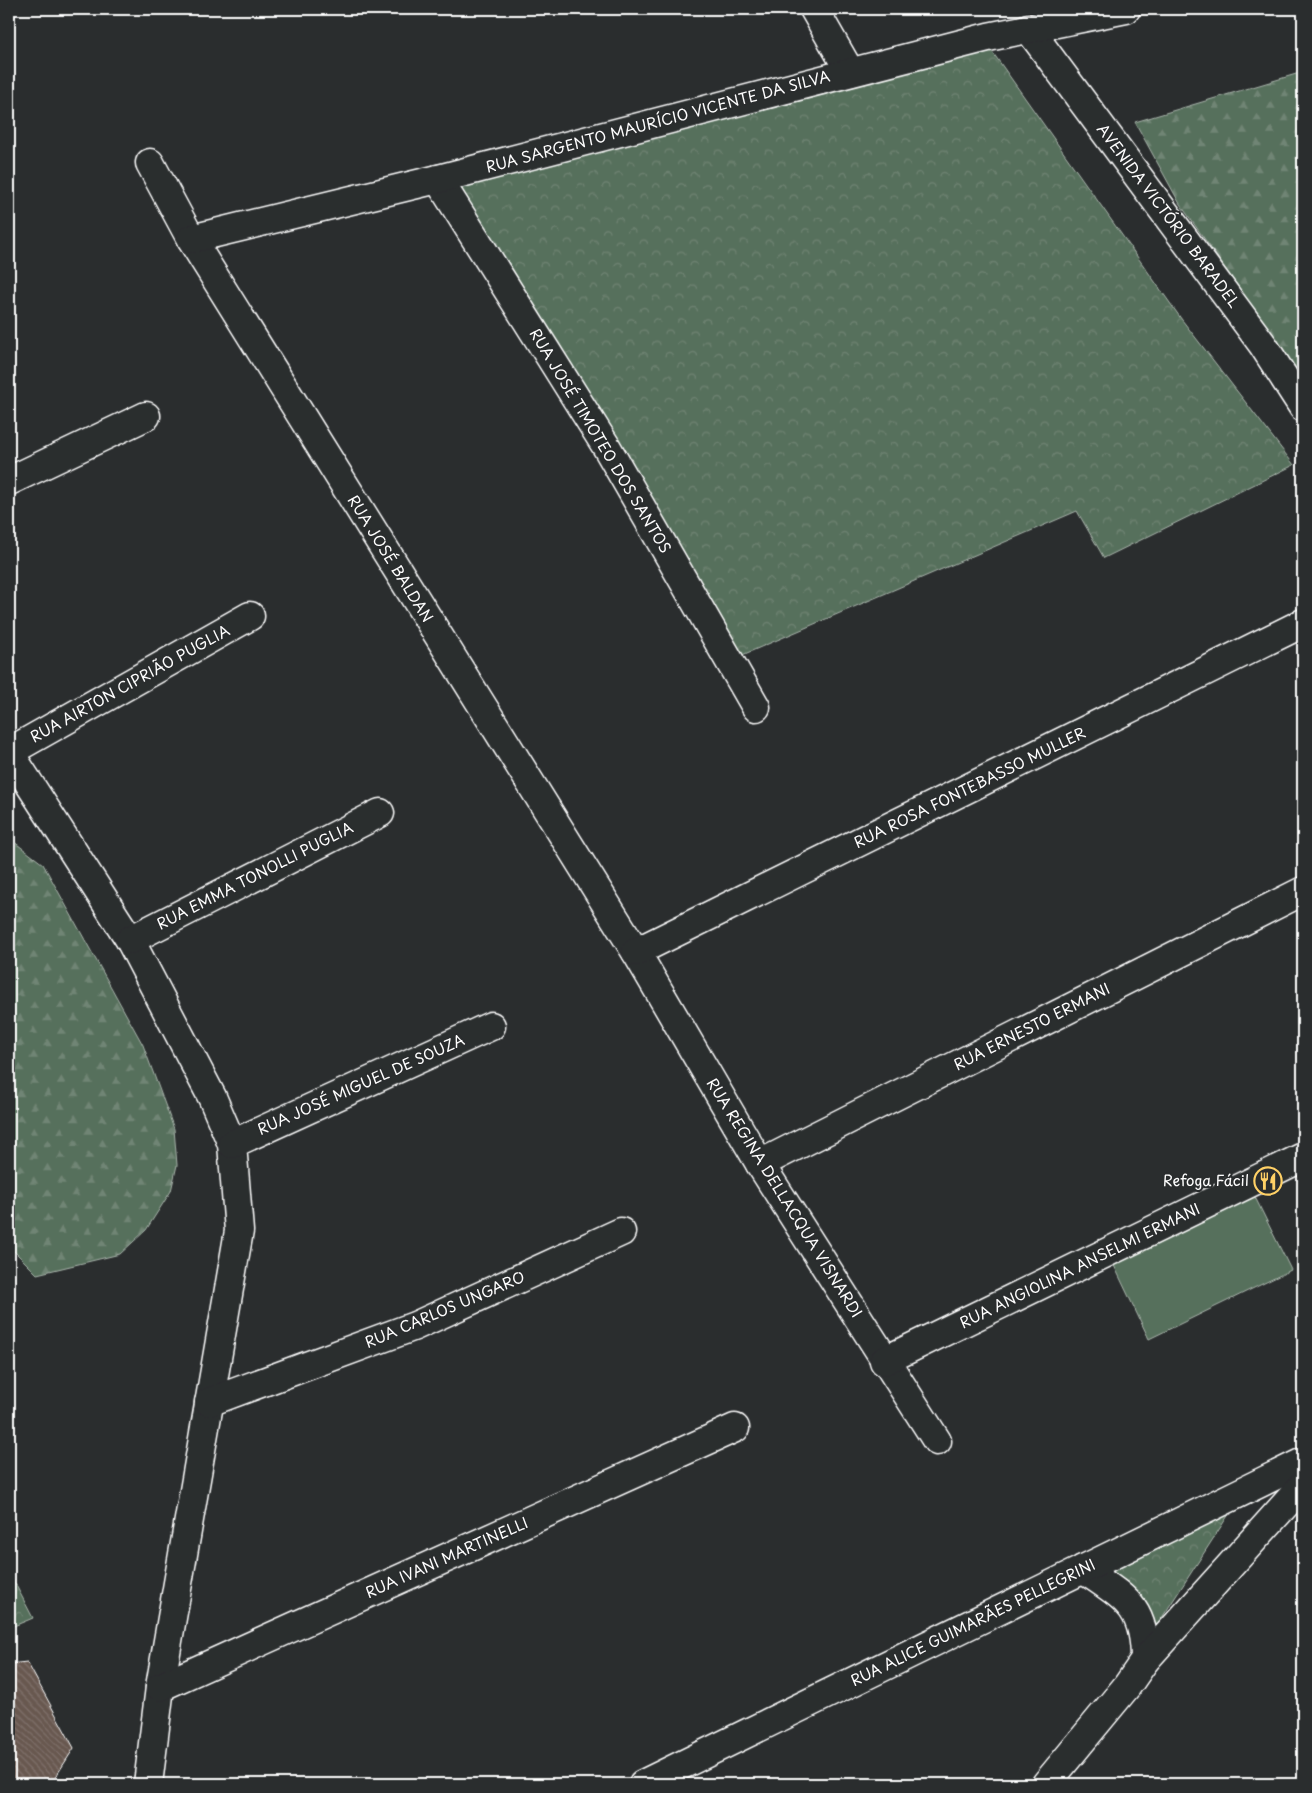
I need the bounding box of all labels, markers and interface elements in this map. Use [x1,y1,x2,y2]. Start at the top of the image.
street label: RUA SARGENTO MAURÍCIO VICENTE DA SILVA [483,63,832,178]
street label: AVENIDA VICTÓRIO BARADEL [1092,118,1246,312]
street label: RUA JOSÉ TIMOTEO DOS SANTOS [525,323,678,557]
street label: RUA JOSÉ BALDAN [343,490,440,626]
street label: RUA AIRTON CIPRIÃO PUGLIA [25,618,233,747]
street label: RUA ROSA FONTEBASSO MULLER [849,720,1089,853]
street label: RUA EMMA TONOLLI PUGLIA [152,815,357,934]
street label: RUA ERNESTO ERMANI [949,976,1114,1075]
street label: RUA JOSÉ MIGUEL DE SOUZA [253,1027,468,1140]
street label: RUA REGINA DELLACQUA VISNARDI [702,1073,869,1321]
restaurant icon: Refoga Fácil [1253,1166,1283,1196]
place label: Refoga Fácil [1163,1168,1249,1191]
street label: RUA ANGIOLINA ANSELMI ERMANI [955,1196,1204,1333]
street label: RUA CARLOS UNGARO [361,1264,528,1353]
street label: RUA IVANI MARTINELLI [361,1510,532,1603]
street label: RUA ALICE GUIMARÃES PELLEGRINI [846,1552,1099,1691]

